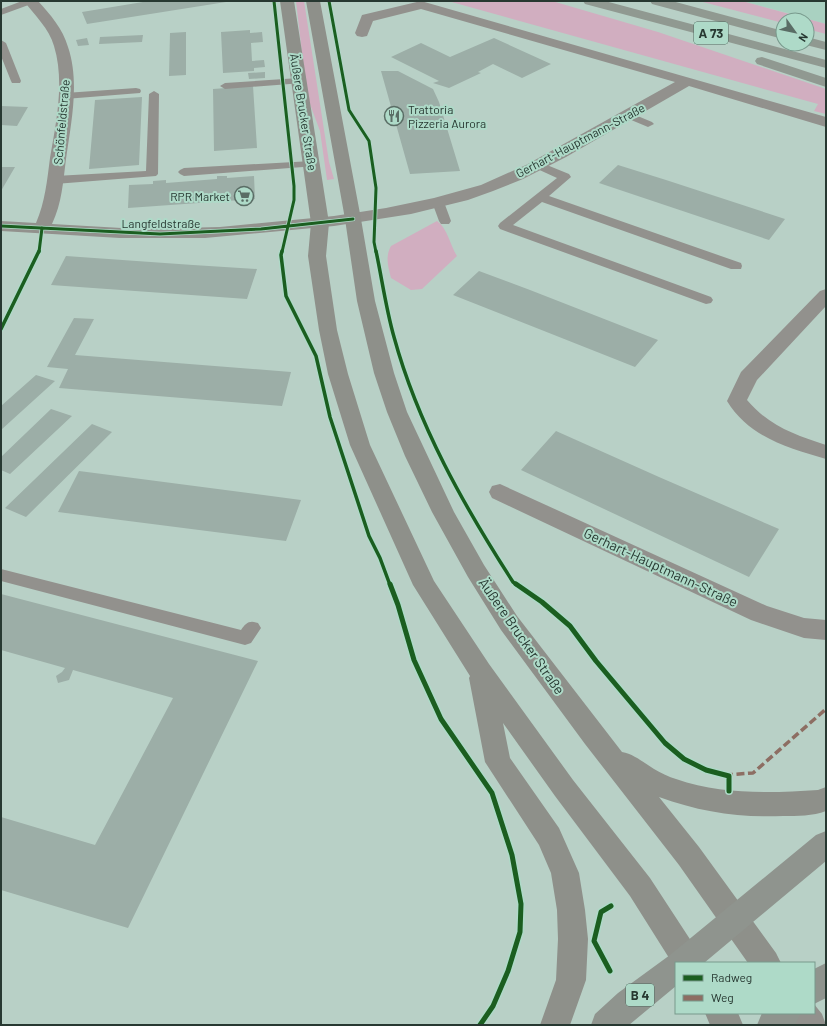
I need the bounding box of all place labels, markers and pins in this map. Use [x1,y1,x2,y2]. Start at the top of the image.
place label: Trattoria Pizzeria Aurora [408,102,486,130]
restaurant icon: Trattoria Pizzeria Aurora [383,105,405,127]
supermarket icon: RPR Market [233,185,255,207]
place label: RPR Market [170,189,230,203]

